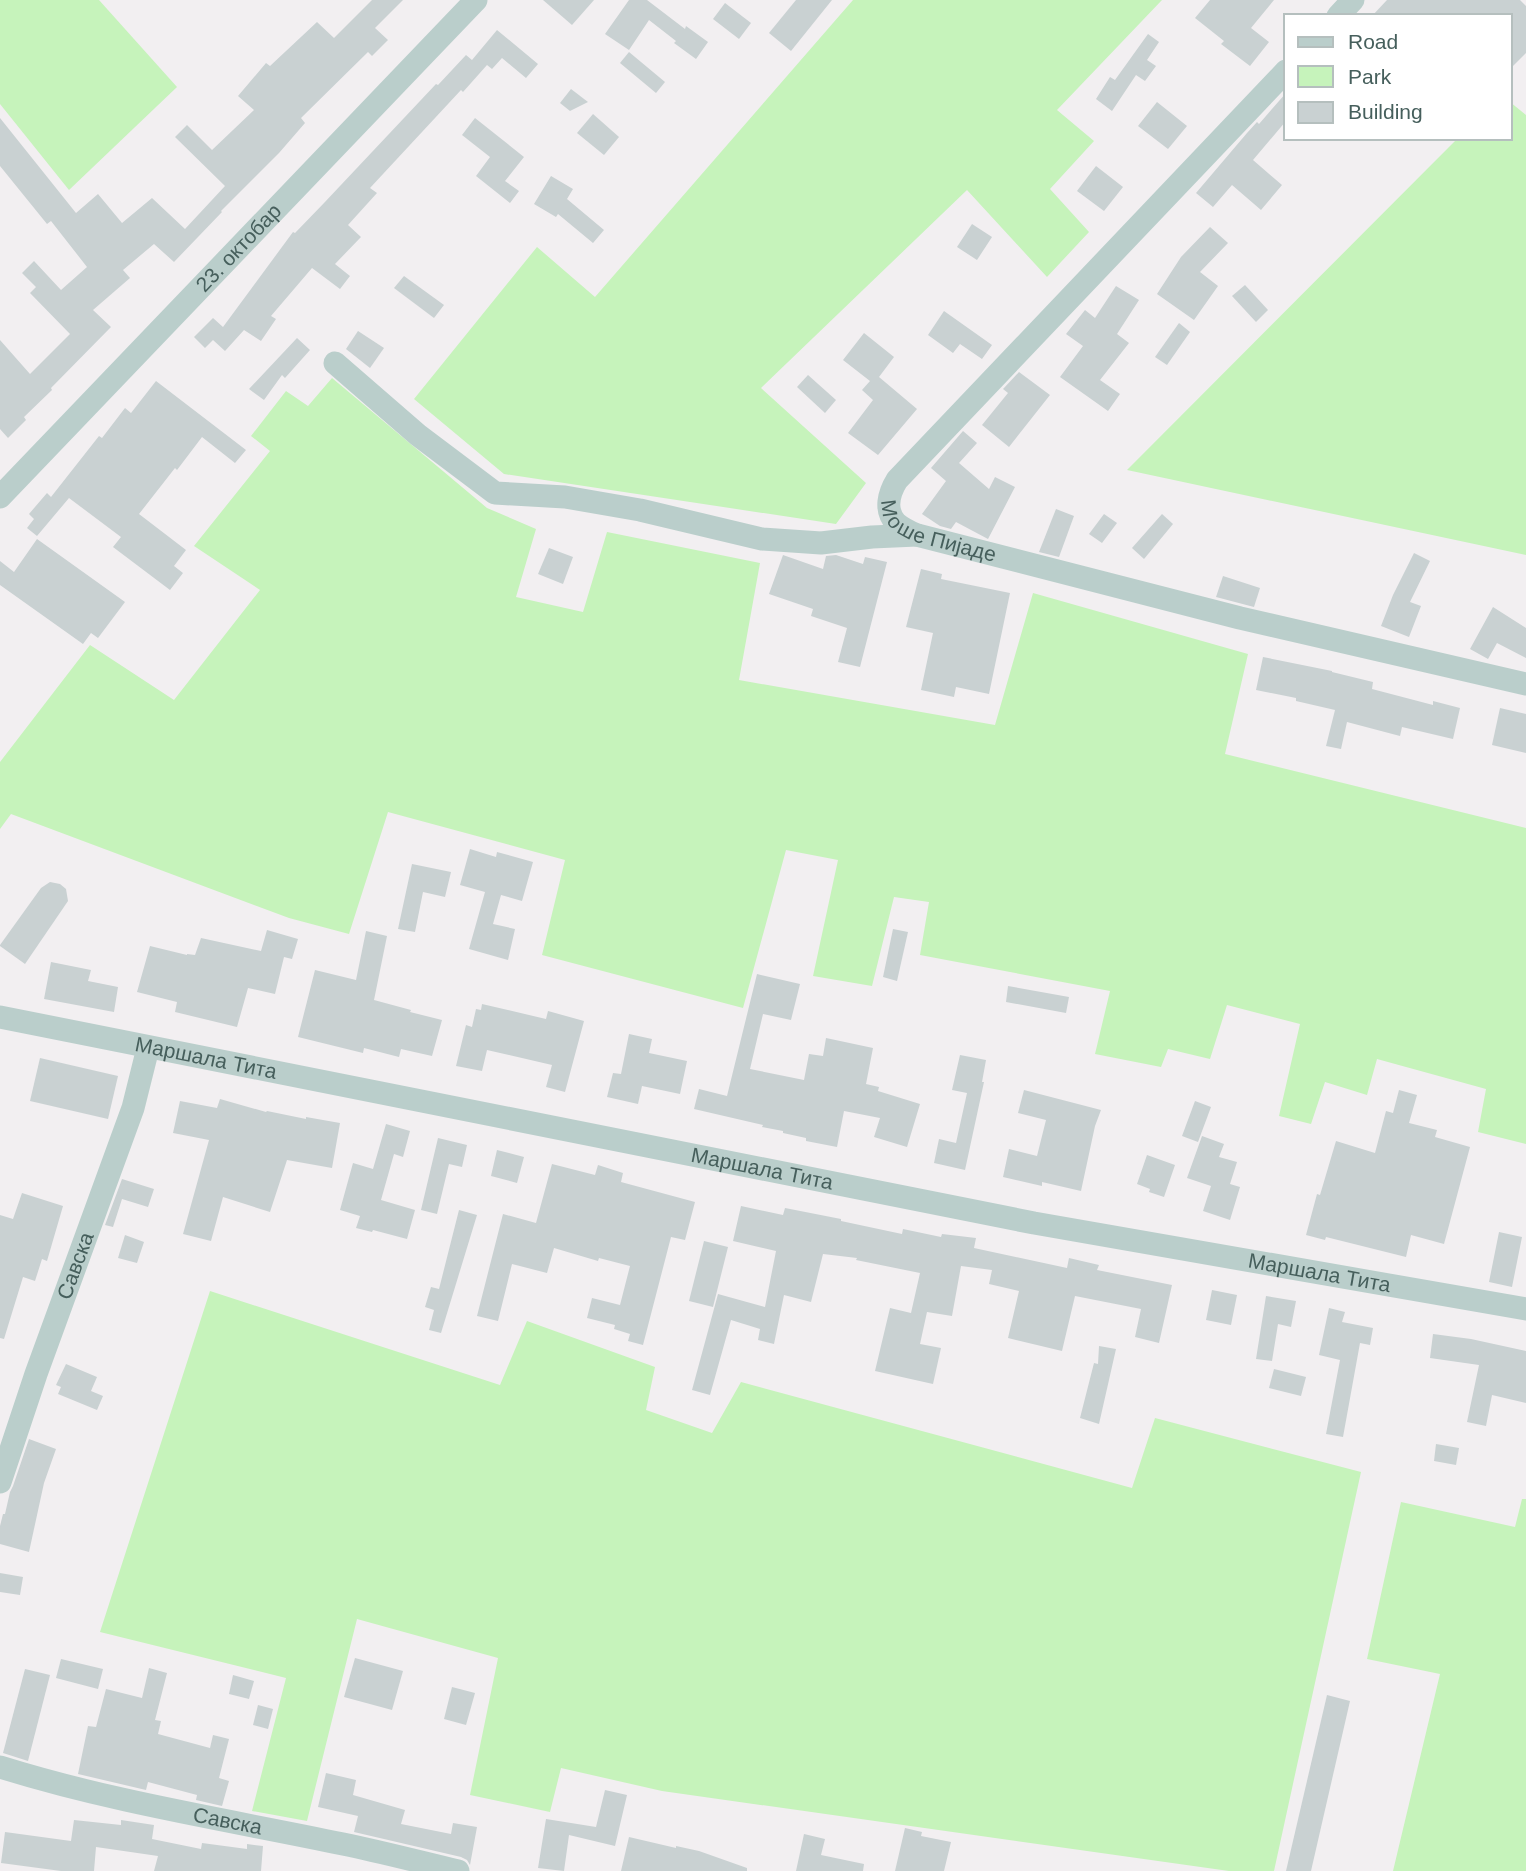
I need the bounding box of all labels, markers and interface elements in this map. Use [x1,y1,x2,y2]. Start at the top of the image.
legend [1284,14,1512,140]
text: Road [1348,30,1398,53]
text: Park [1348,65,1392,88]
text: Building [1348,100,1423,123]
street label: 23. октобар [191,199,285,296]
street label: Моше Пијаде [877,498,999,566]
street label: Маршала Тита [133,1032,279,1083]
street label: Маршала Тита [689,1143,835,1194]
street label: Савска [52,1229,98,1302]
street label: Маршала Тита [1246,1249,1393,1296]
street label: Савска [191,1803,264,1839]

